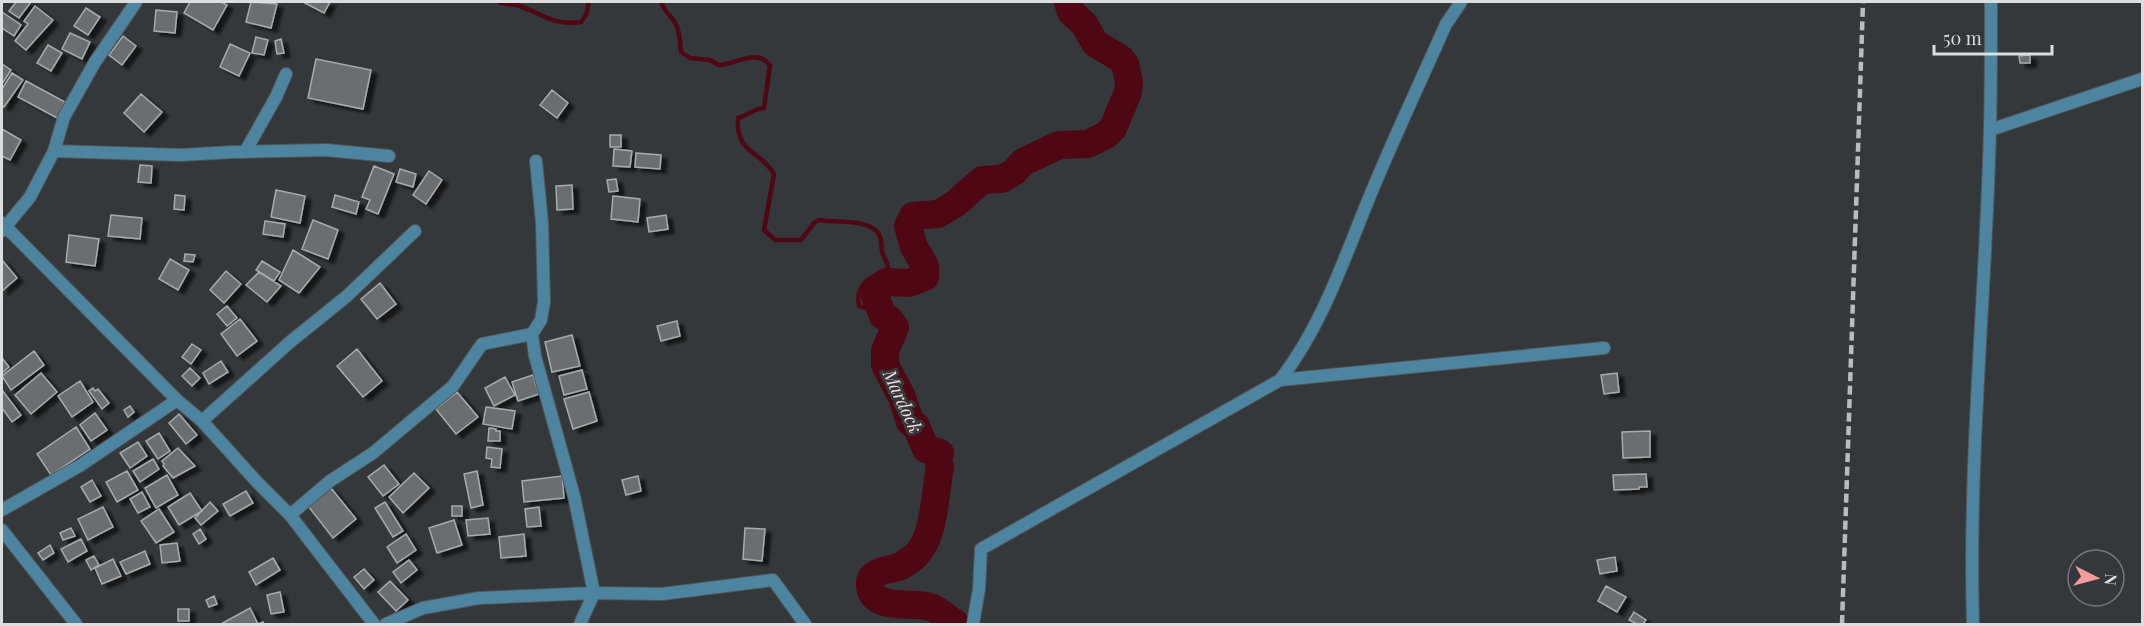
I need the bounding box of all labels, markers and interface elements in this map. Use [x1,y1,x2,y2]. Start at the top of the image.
scale bar [1934,18,2052,56]
text: 50 m [1943,26,1982,50]
water label: Mardock [877,364,928,437]
north arrow [2066,548,2126,608]
text: N [2100,573,2122,587]

